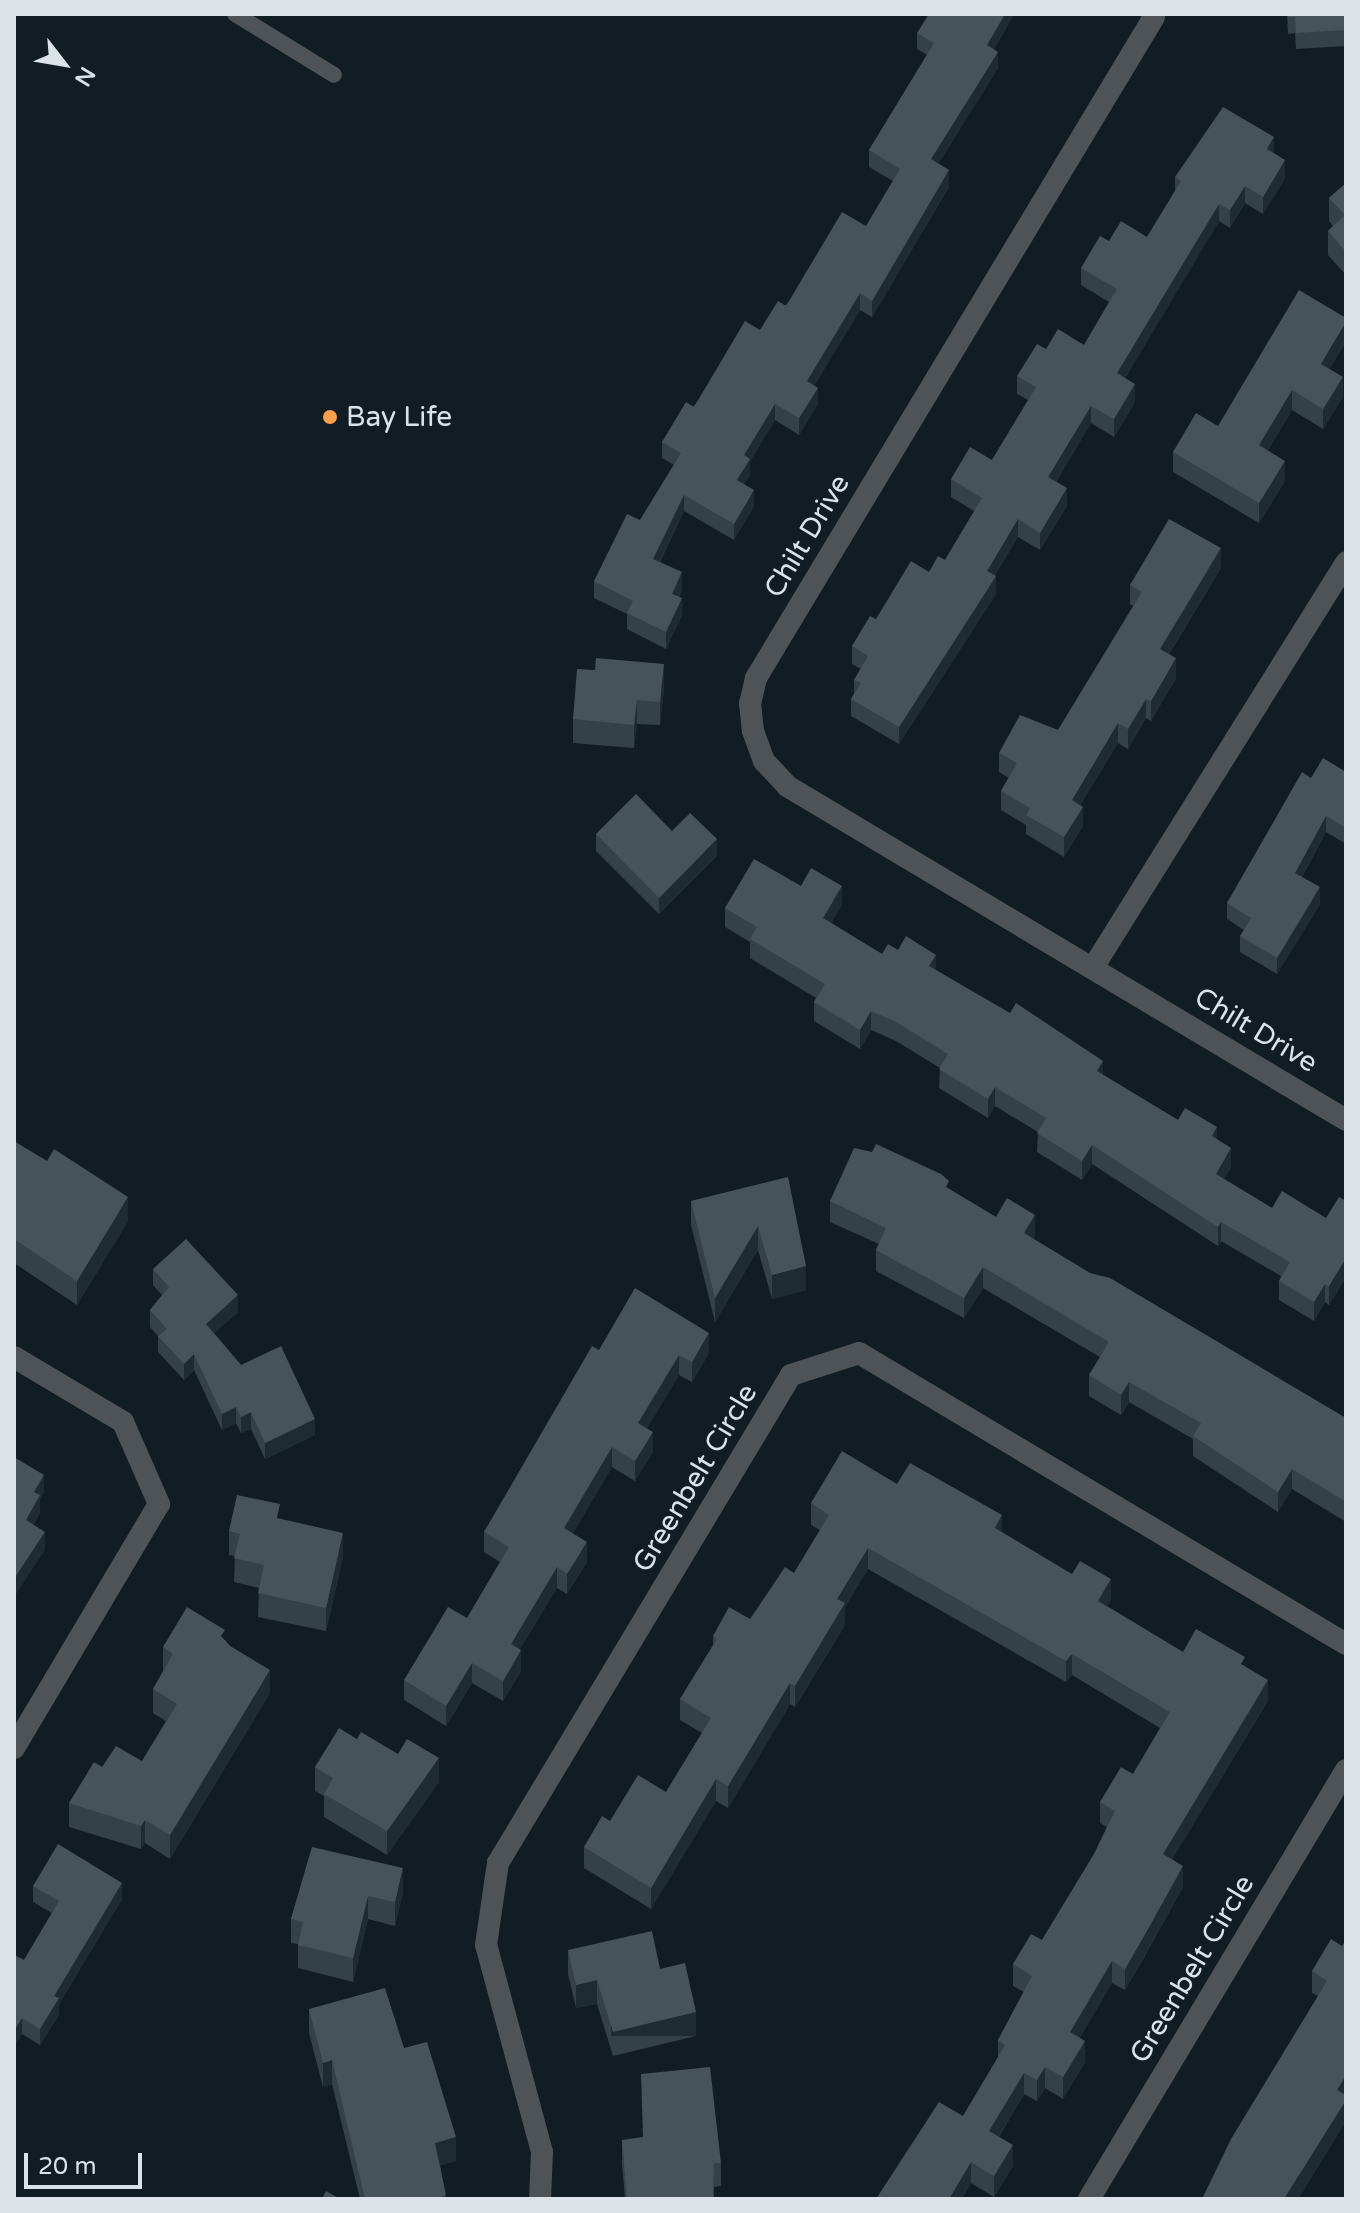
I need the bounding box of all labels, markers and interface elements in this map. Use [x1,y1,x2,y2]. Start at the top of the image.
north arrow [24,24,104,104]
text: N [69,62,100,91]
place label: Bay Life [346,400,452,434]
marker: Bay Life [321,408,339,426]
street label: Chilt Drive [757,468,857,604]
street label: Chilt Drive [1188,980,1324,1080]
street label: Greenbelt Circle [626,1378,764,1578]
street label: Greenbelt Circle [1123,1869,1261,2069]
scale bar [28,2137,146,2187]
text: 20 m [38,2152,96,2181]

